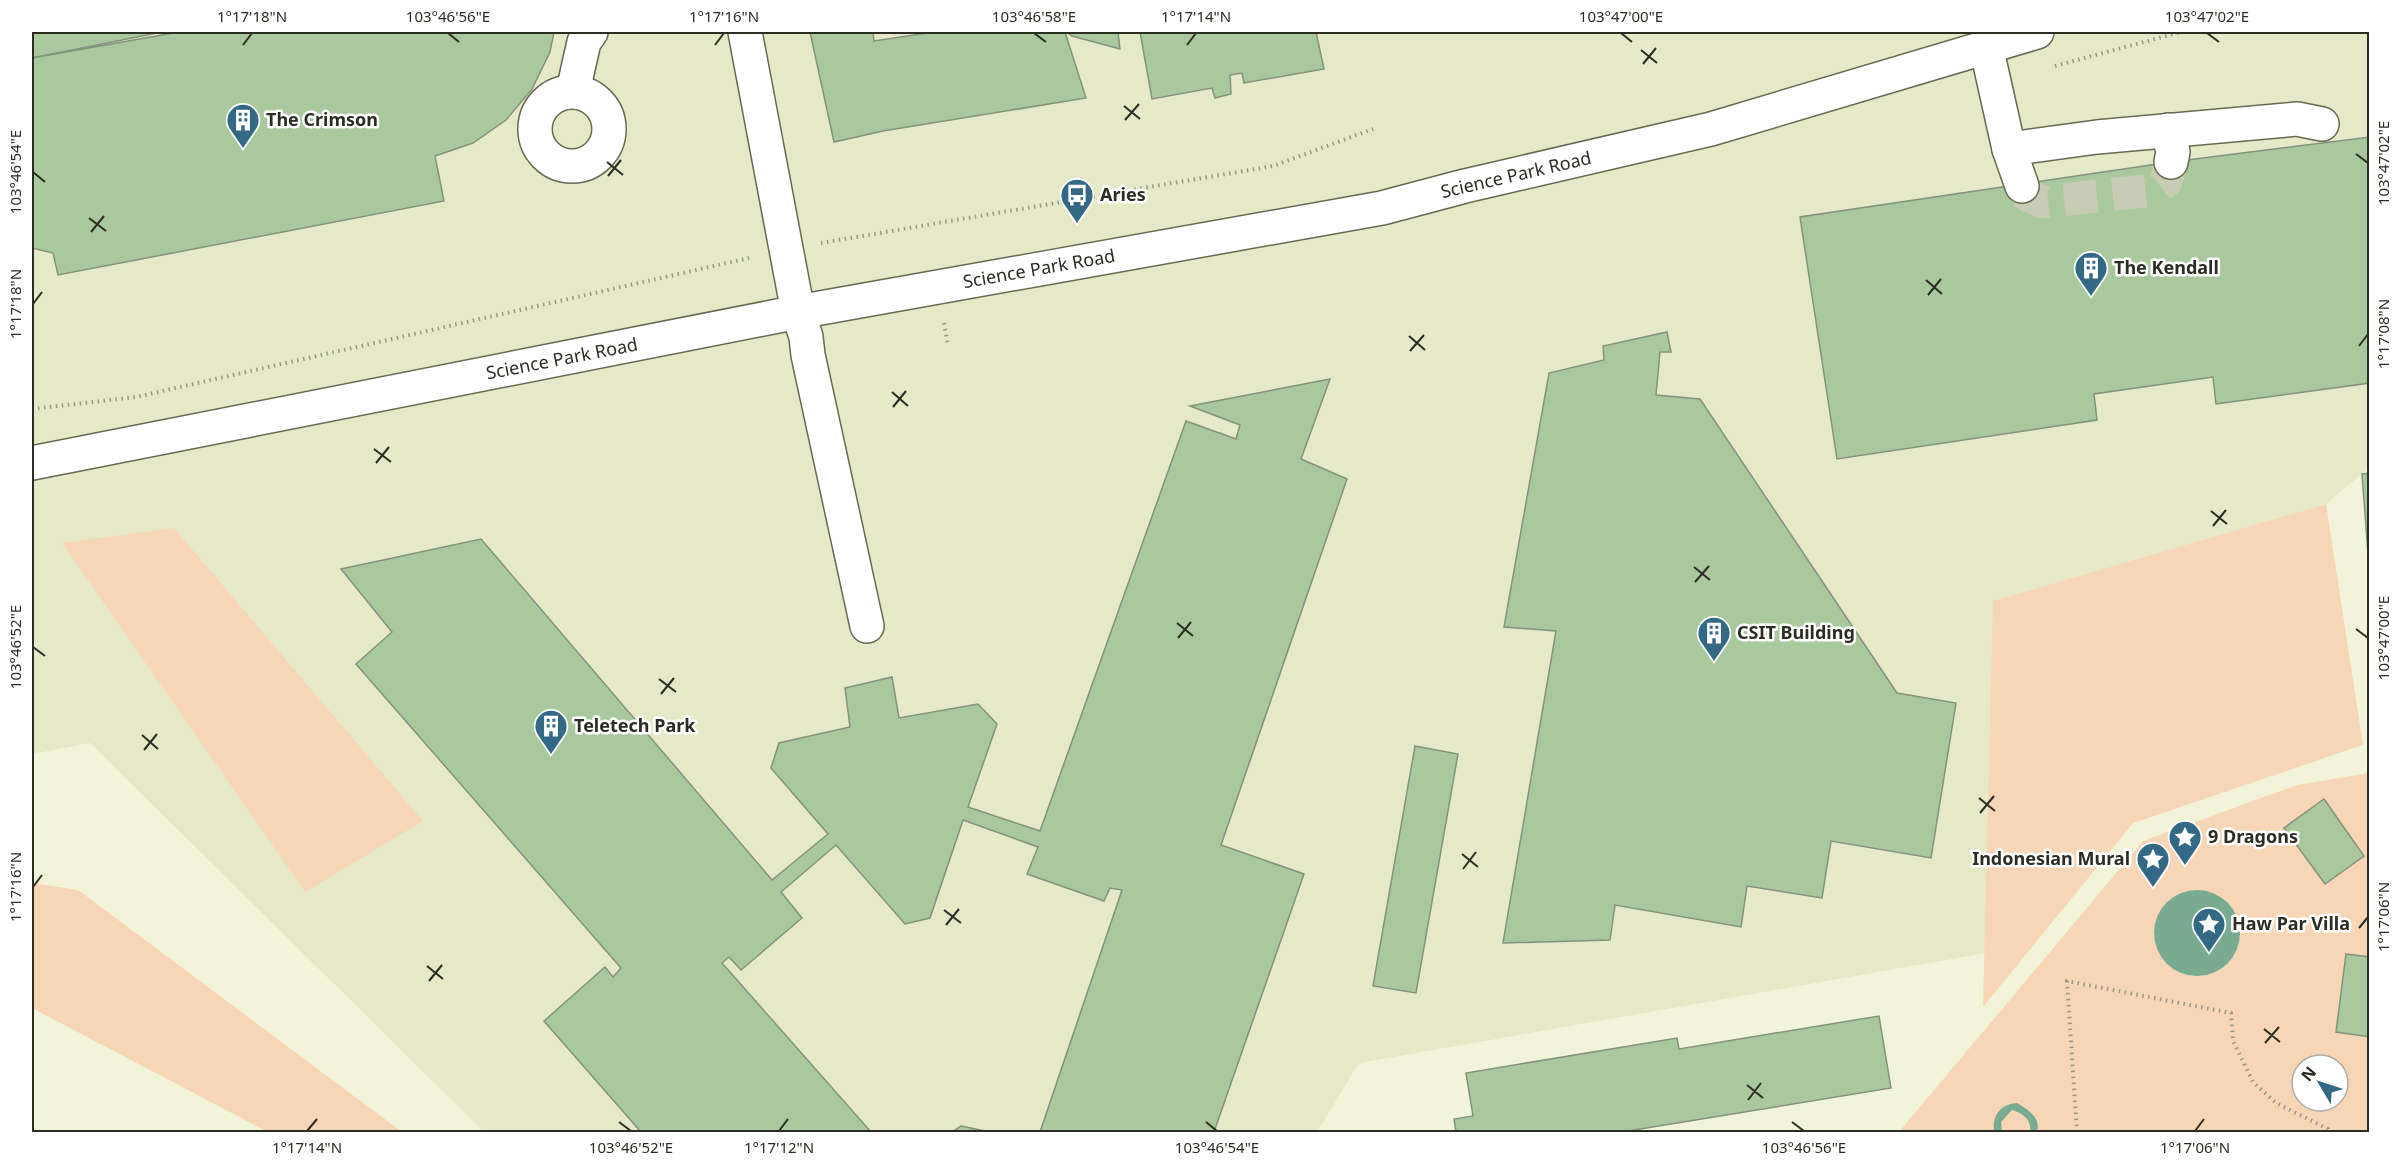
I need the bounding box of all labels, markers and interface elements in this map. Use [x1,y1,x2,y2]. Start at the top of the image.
text: 1°17'18"N [217,6,287,26]
text: 103°46'56"E [406,6,490,26]
text: 1°17'16"N [689,6,759,26]
text: 103°46'58"E [992,6,1076,26]
text: 1°17'14"N [1161,6,1231,26]
text: 103°47'00"E [1579,6,1663,26]
text: 103°47'02"E [2165,6,2249,26]
building icon: The Crimson [225,102,261,149]
place label: The Crimson [266,107,378,131]
text: 103°47'02"E [2373,121,2393,205]
text: 103°46'54"E [5,130,25,214]
street label: Science Park Road [1438,145,1593,203]
bus stop icon: Aries [1059,177,1095,224]
place label: Aries [1100,182,1146,206]
street label: Science Park Road [961,243,1117,293]
building icon: The Kendall [2073,250,2109,297]
place label: The Kendall [2114,255,2219,279]
text: 1°17'18"N [5,269,25,339]
text: 1°17'08"N [2373,299,2393,369]
street label: Science Park Road [484,332,640,384]
text: 103°47'00"E [2373,596,2393,680]
text: 103°46'52"E [5,605,25,689]
building icon: CSIT Building [1696,615,1732,662]
place label: CSIT Building [1737,620,1855,644]
building icon: Teletech Park [533,708,569,755]
place label: Teletech Park [574,713,696,737]
place icon: 9 Dragons [2167,819,2203,866]
place label: 9 Dragons [2208,824,2298,848]
place icon: Indonesian Mural [2135,841,2171,888]
place label: Indonesian Mural [1972,846,2130,870]
text: 1°17'16"N [5,852,25,922]
text: 1°17'06"N [2373,882,2393,952]
place icon: Haw Par Villa [2191,906,2227,953]
place label: Haw Par Villa [2232,911,2350,935]
north arrow [2290,1053,2350,1113]
text: N [2296,1062,2321,1086]
text: 1°17'14"N [272,1137,342,1157]
text: 103°46'52"E [589,1137,673,1157]
text: 1°17'12"N [744,1137,814,1157]
text: 103°46'54"E [1175,1137,1259,1157]
text: 103°46'56"E [1762,1137,1846,1157]
text: 1°17'06"N [2160,1137,2230,1157]

